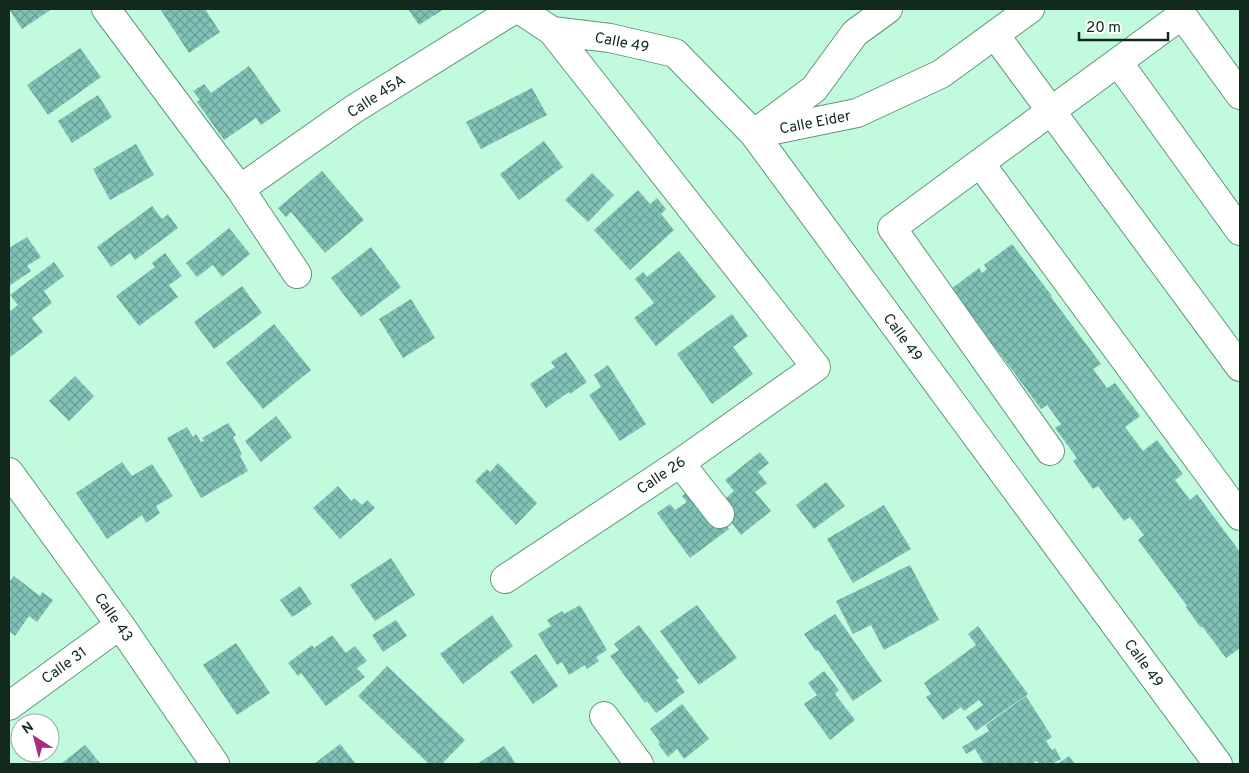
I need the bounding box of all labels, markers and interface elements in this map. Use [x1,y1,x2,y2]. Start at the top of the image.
scale bar [1079,10,1168,42]
text: 20 m [1086,19,1121,38]
street label: Calle 49 [593,29,651,58]
street label: Calle 45A [344,71,409,123]
street label: Calle Eider [778,107,853,140]
street label: Calle 49 [878,310,926,366]
street label: Calle 26 [634,453,690,500]
street label: Calle 43 [89,590,136,646]
street label: Calle 49 [1119,636,1167,692]
street label: Calle 31 [38,643,91,689]
north arrow [10,713,60,763]
text: N [19,719,37,739]

